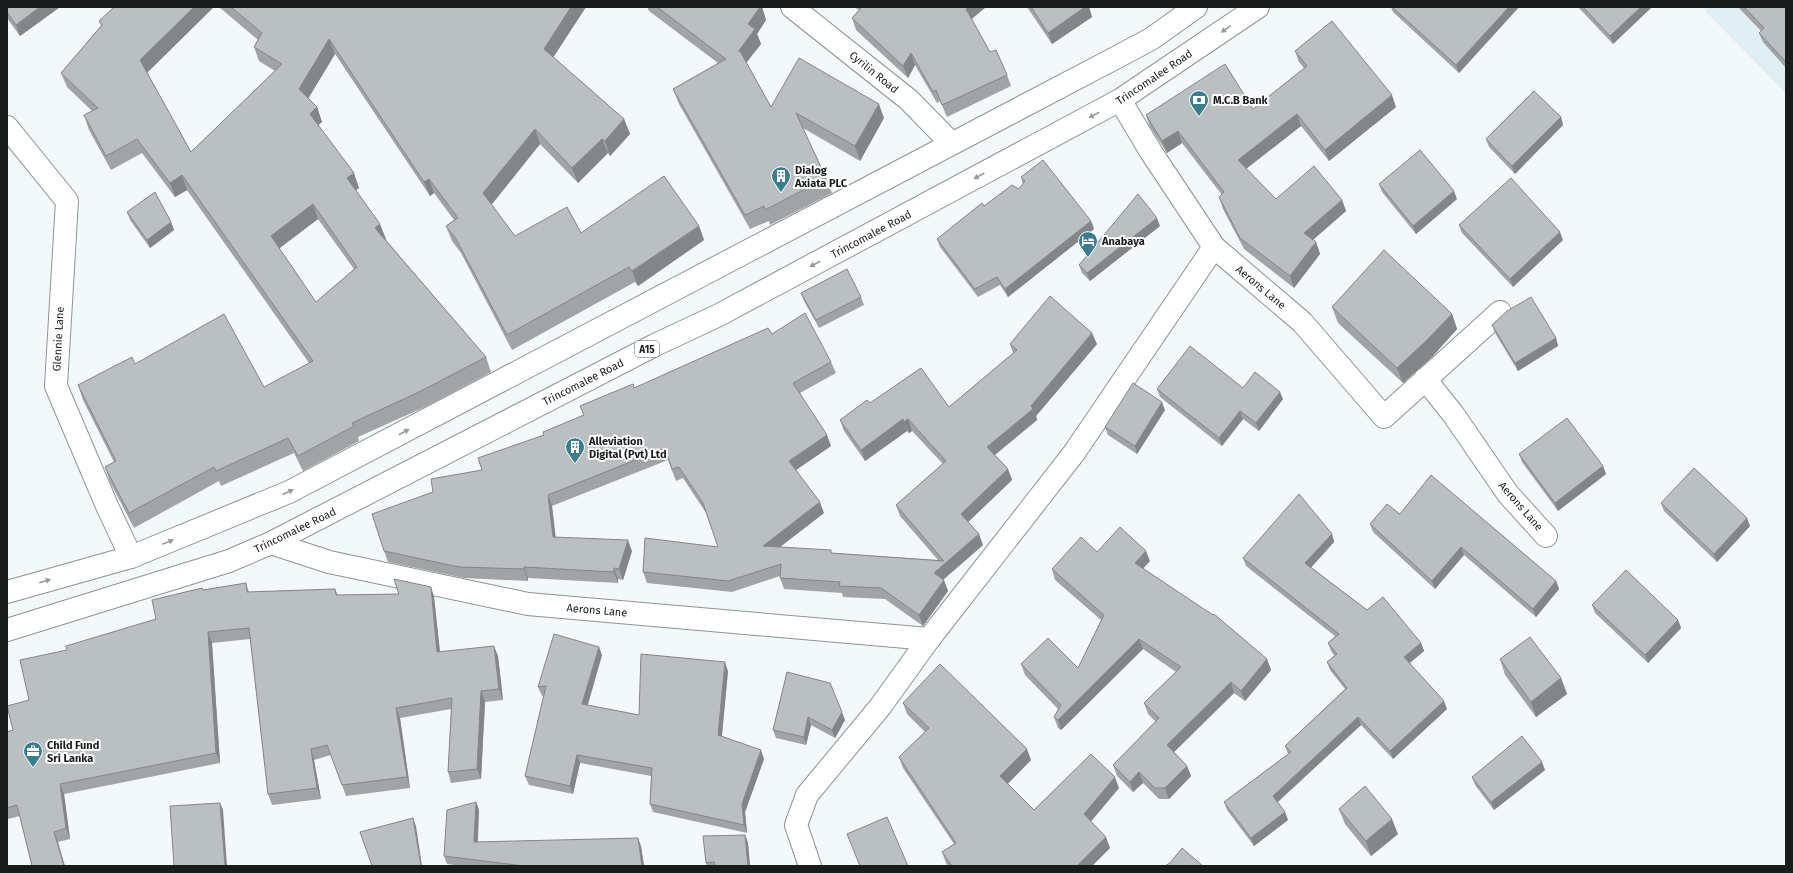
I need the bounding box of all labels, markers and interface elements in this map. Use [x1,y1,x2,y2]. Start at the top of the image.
one-way arrow [1221,25,1231,33]
street label: Trincomalee Road [1114,47,1195,108]
street label: Cyrilin Road [847,49,901,96]
bank icon: M.C.B Bank [1188,89,1210,117]
place label: M.C.B Bank [1213,94,1269,107]
one-way arrow [1088,111,1099,118]
place label: Dialog Axiata PLC [794,164,848,190]
building icon: Dialog Axiata PLC [770,165,792,193]
one-way arrow [973,173,985,180]
street label: Trincomalee Road [829,208,914,261]
hotel icon: Anabaya [1077,230,1099,258]
place label: Anabaya [1101,235,1145,248]
one-way arrow [809,261,821,267]
street label: Aerons Lane [1233,263,1288,312]
street label: Glennie Lane [50,306,67,372]
road number: A15 [635,341,659,357]
street label: Trincomalee Road [540,356,626,409]
one-way arrow [398,429,409,435]
place label: Alleviation Digital (Pvt) Ltd [588,435,667,461]
building icon: Alleviation Digital (Pvt) Ltd [564,436,586,464]
street label: Aerons Lane [1496,479,1546,534]
one-way arrow [283,489,294,495]
street label: Trincomalee Road [252,505,338,556]
one-way arrow [163,539,174,545]
one-way arrow [39,578,51,584]
street label: Aerons Lane [566,601,628,620]
place label: Child Fund Sri Lanka [47,739,99,765]
office icon: Child Fund Sri Lanka [22,740,44,768]

